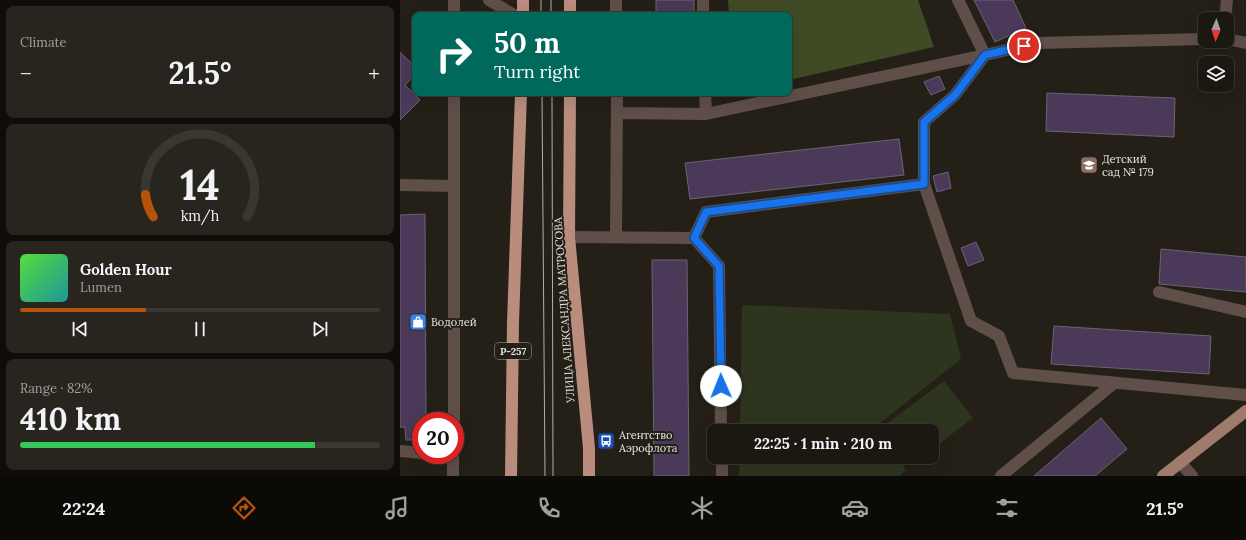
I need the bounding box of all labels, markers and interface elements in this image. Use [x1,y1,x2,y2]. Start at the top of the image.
north arrow [1198,12,1234,48]
map controls [1198,12,1234,92]
text: 50 m [494,25,560,61]
icon: right [428,28,480,80]
pin [1007,29,1041,63]
text: Climate [20,34,67,51]
icon: arrive [1013,35,1035,57]
text: 21.5° [169,54,231,92]
button: layers [1198,56,1234,92]
text: − [20,59,32,87]
text: + [368,59,380,87]
text: Turn right [494,60,580,83]
place label: Детский сад № 179 [1102,152,1154,179]
school or university icon: Детский сад № 179 [1079,155,1099,175]
text: 14 [180,158,220,211]
text: km/h [181,207,220,226]
street label: УЛИЦА АЛЕКСАНДРА МАТРОСОВА [550,216,578,404]
text: Golden Hour [80,260,172,279]
text: Lumen [80,279,122,296]
shop icon: Водолей [408,312,428,332]
place label: Водолей [431,315,477,329]
icon: previous [69,318,91,340]
icon: pause [189,318,211,340]
icon: next [309,318,331,340]
road number: Р-257 [495,343,531,359]
position arrow [700,365,742,407]
text: Range · 82% [20,380,93,397]
text: 410 km [20,400,121,438]
speed limit sign: 20 [412,412,464,464]
place label: Агентство Аэрофлота [618,428,678,455]
bus stop icon: Агентство Аэрофлота [596,431,616,451]
text: 22:25 · 1 min · 210 m [754,434,892,453]
icon: directions [230,494,258,522]
icon: music [383,494,411,522]
icon: phone [535,494,563,522]
icon: climate [688,494,716,522]
icon: car [841,494,869,522]
icon: filters [993,494,1021,522]
text: 22:24 [62,497,105,520]
text: 21.5° [1146,497,1184,520]

